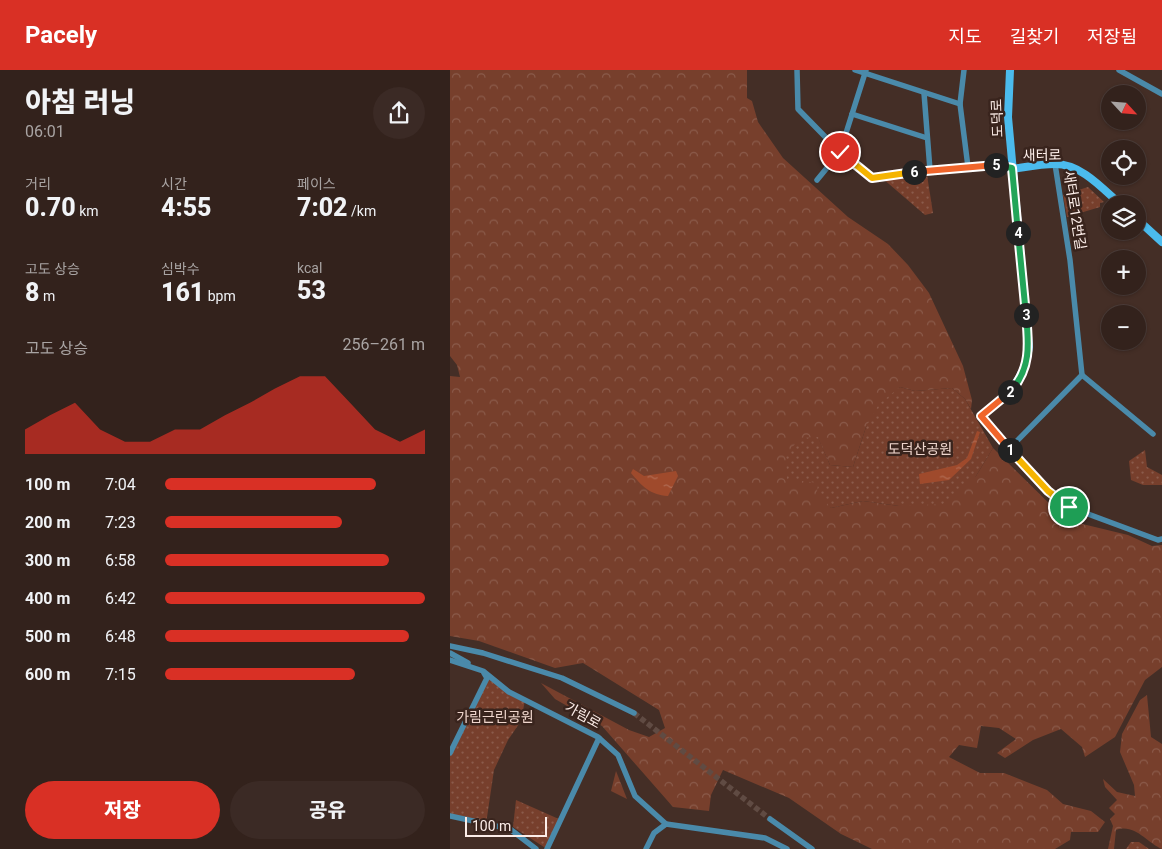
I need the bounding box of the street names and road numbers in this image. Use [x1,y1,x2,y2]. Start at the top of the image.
street label: 도덕로 [988,98,1006,138]
street label: 새터로 [1023,147,1062,163]
street label: 새터로12번길 [1061,169,1089,251]
street label: 가림로 [562,699,604,731]

